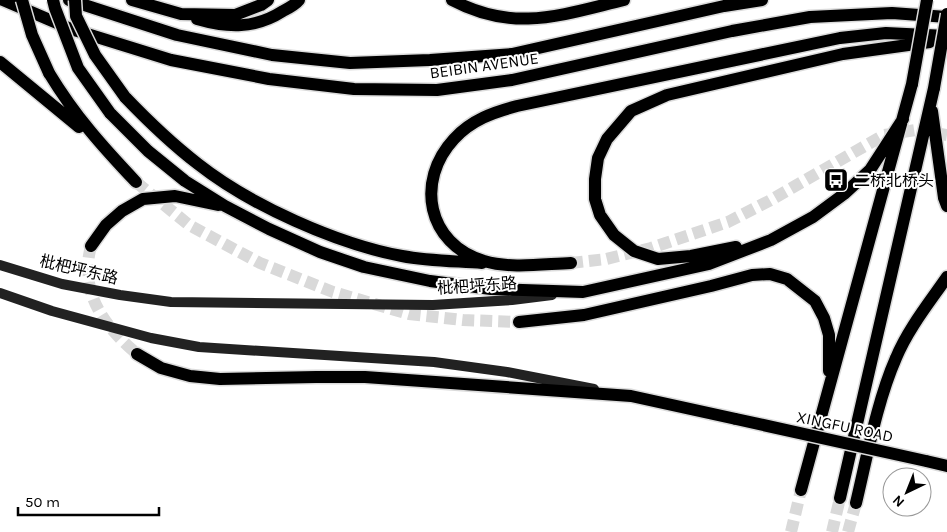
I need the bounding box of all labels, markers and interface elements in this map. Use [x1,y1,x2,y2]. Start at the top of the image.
street label: BEIBIN AVENUE [428,48,540,83]
bus stop icon: 二桥北桥头 [823,167,849,193]
place label: 二桥北桥头 [854,171,934,190]
street label: 枇杷坪东路 [38,251,120,288]
street label: 枇杷坪东路 [436,273,518,298]
street label: XINGFU ROAD [795,407,895,446]
north arrow [882,467,932,517]
scale bar [18,484,159,516]
text: N [889,491,908,511]
text: 50 m [25,493,60,511]

